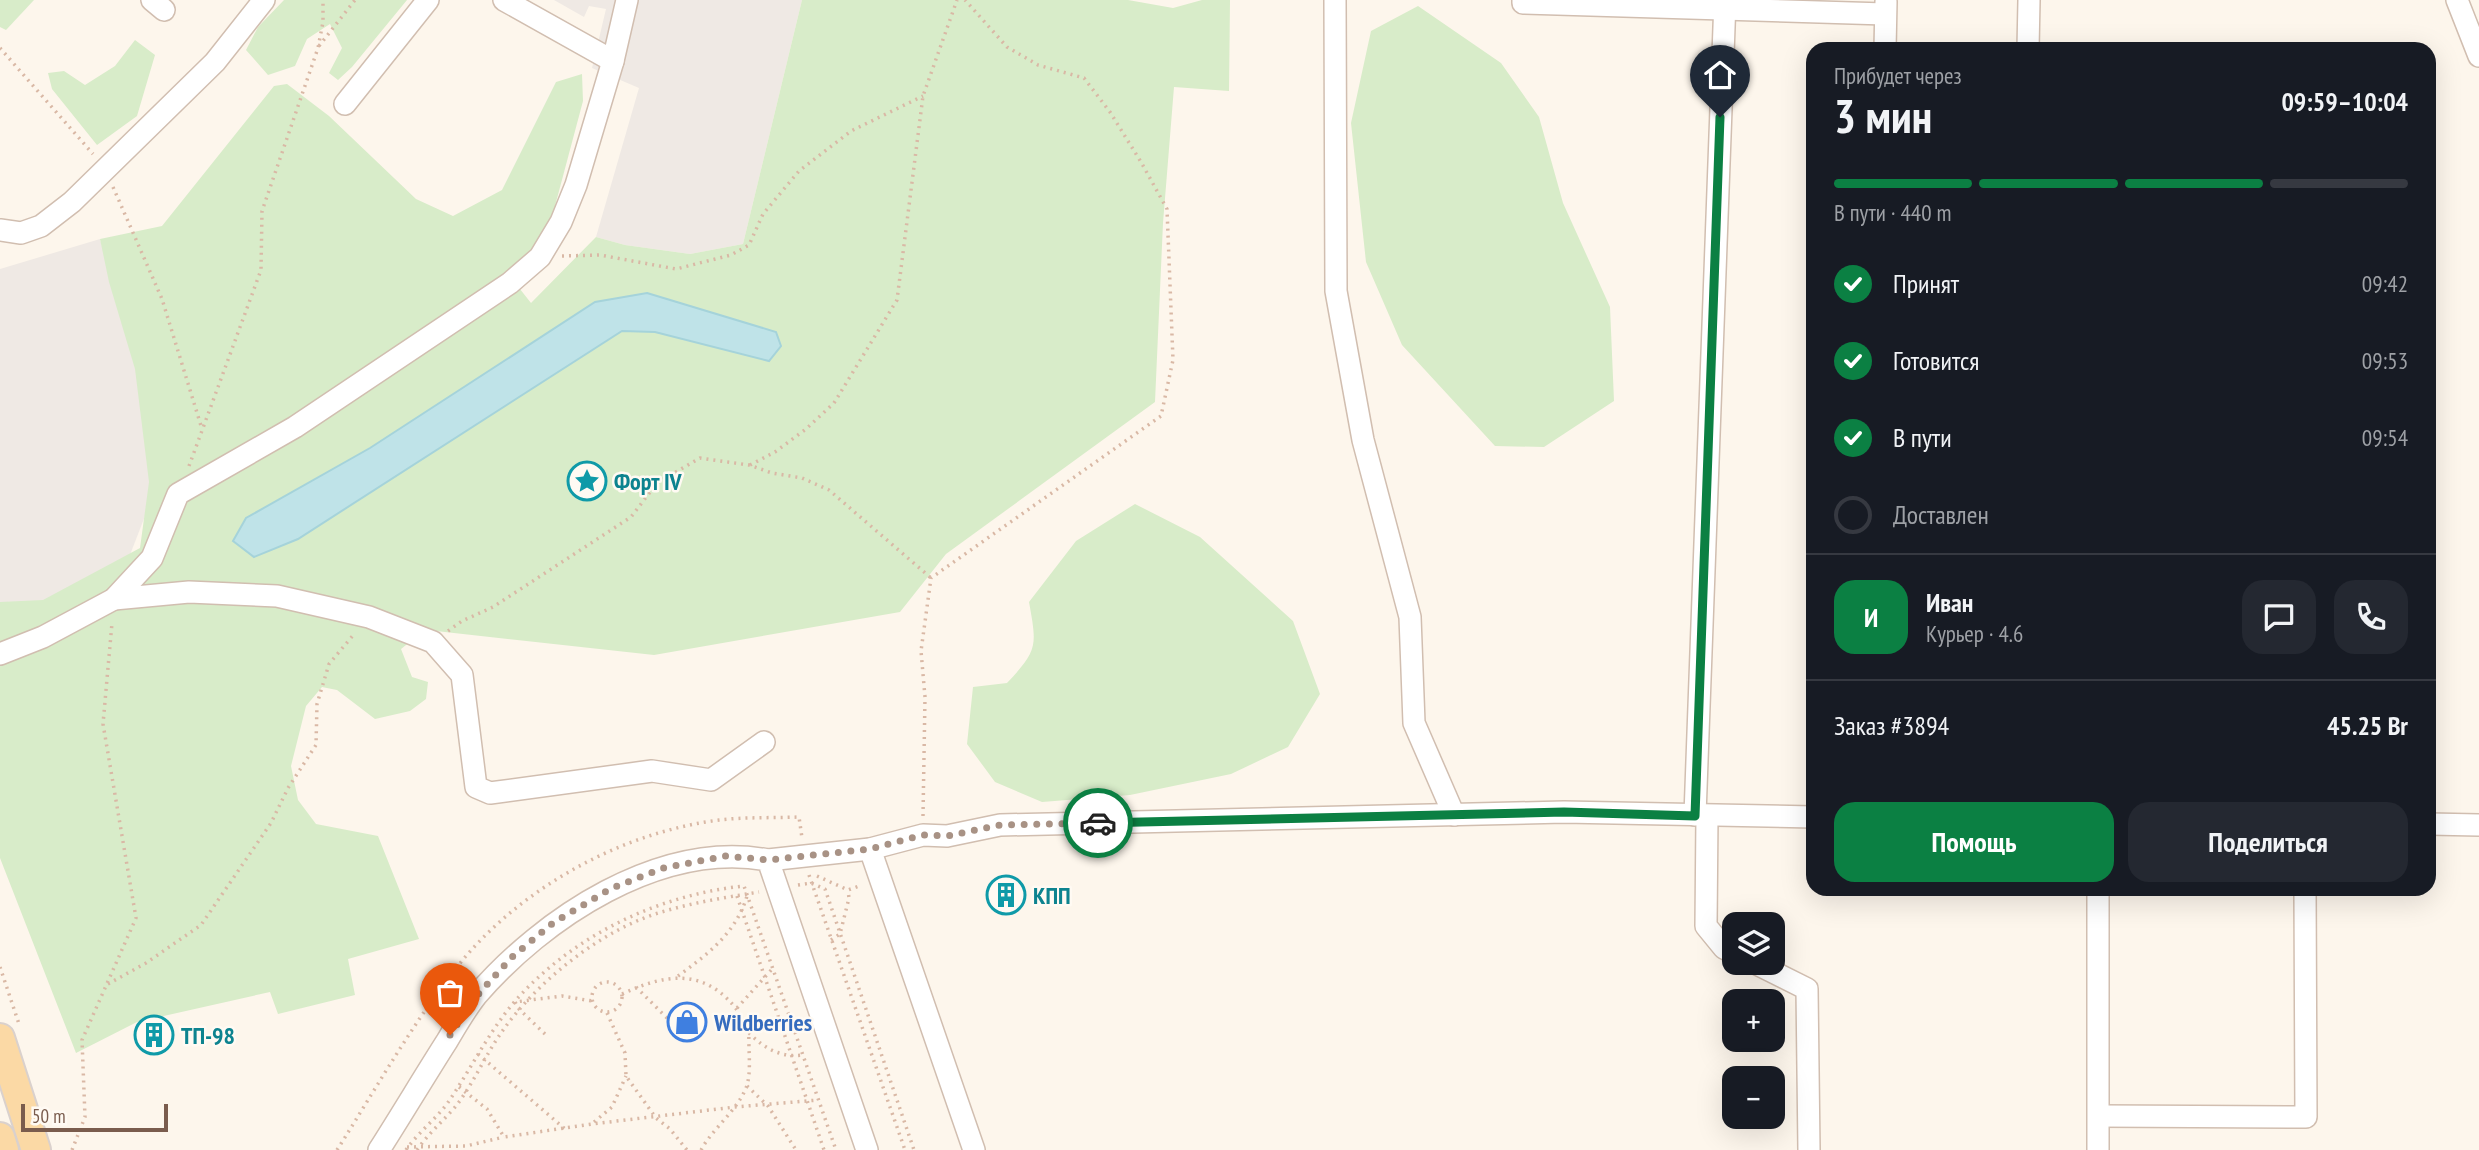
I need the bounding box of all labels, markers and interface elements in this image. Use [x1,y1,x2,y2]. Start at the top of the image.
pin [1690,45,1750,117]
icon: home [1701,56,1739,94]
text: Прибудет через [1834,61,1962,90]
text: 09:59–10:04 [2281,85,2408,118]
text: 3 мин [1834,86,1932,146]
text: В пути · 440 m [1834,198,1951,227]
icon: check [1834,265,1872,303]
text: Принят [1893,267,1959,300]
text: 09:42 [2362,269,2408,298]
icon: check [1834,342,1872,380]
text: Готовится [1893,344,1979,377]
text: 09:53 [2362,346,2408,375]
icon: check [1834,419,1872,457]
text: В пути [1893,421,1952,454]
text: 09:54 [2362,423,2408,452]
place icon: Форт IV [566,460,608,502]
place label: Форт IV [614,466,683,497]
text: Доставлен [1893,498,1989,531]
button: chat [2242,580,2316,654]
button: phone [2334,580,2408,654]
text: Иван [1926,586,1973,619]
text: И [1864,601,1878,634]
text: Курьер · 4.6 [1926,619,2023,648]
text: Заказ #3894 [1834,709,1949,742]
text: 45.25 Br [2327,709,2408,742]
courier [1063,788,1133,858]
button: Помощь [1834,802,2114,882]
button: Поделиться [2128,802,2408,882]
icon: car [1079,804,1117,842]
building icon: КПП [985,874,1027,916]
place label: КПП [1033,880,1071,911]
map controls [1722,912,1785,1129]
button: layers [1722,912,1785,975]
pin [420,963,480,1035]
icon: bag [431,974,469,1012]
button: + [1722,989,1785,1052]
shop icon: Wildberries [666,1001,708,1043]
place label: Wildberries [713,1007,812,1038]
building icon: ТП-98 [133,1014,175,1056]
place label: ТП-98 [181,1020,235,1051]
button: − [1722,1066,1785,1129]
scale bar [21,1101,168,1133]
text: 50 m [32,1104,66,1128]

